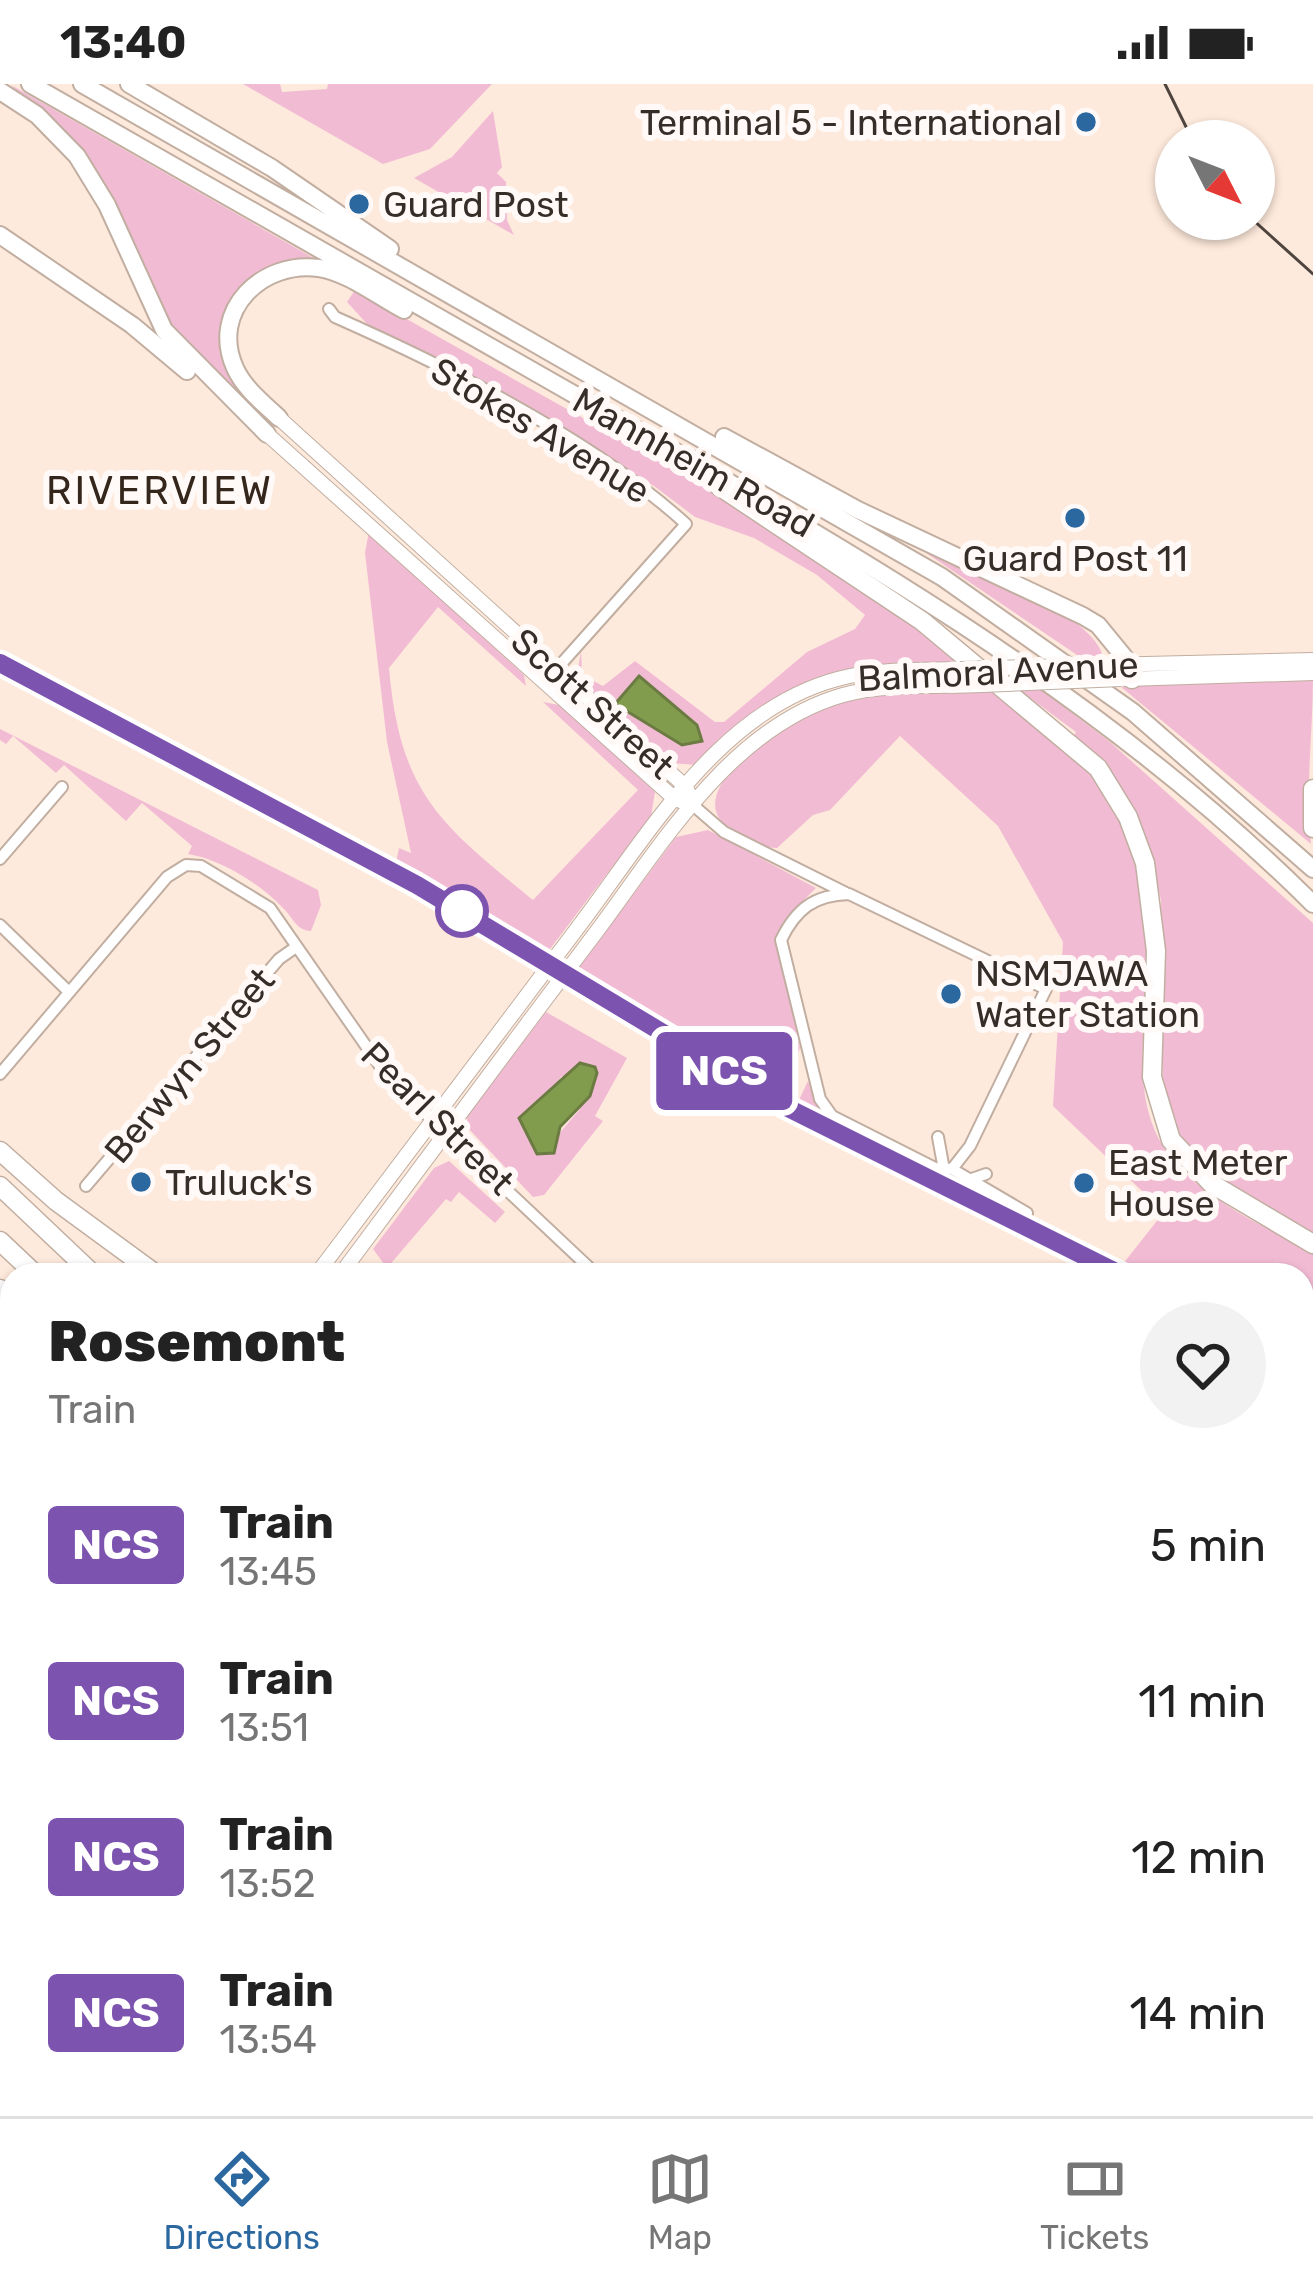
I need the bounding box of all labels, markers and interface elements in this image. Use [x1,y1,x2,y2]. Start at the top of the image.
text: 13:40 [60,16,187,69]
place label: Terminal 5 - International [640,101,1062,144]
marker: Terminal 5 - International [1073,109,1099,135]
north arrow [1155,120,1275,240]
map controls [1155,120,1275,240]
place label: Guard Post [383,183,569,226]
marker: Guard Post [346,191,372,217]
street label: Stokes Avenue [424,348,658,513]
street label: Mannheim Road [566,378,822,546]
district label: RIVERVIEW [46,468,274,514]
marker: Guard Post 11 [1062,505,1088,531]
place label: Guard Post 11 [962,537,1188,580]
street label: Scott Street [503,619,683,788]
street label: Balmoral Avenue [856,643,1140,700]
unlabelled marker [437,886,487,936]
place label: NSMJAWA Water Station [975,952,1200,1036]
street label: Berwyn Street [95,959,283,1172]
marker: NSMJAWA Water Station [938,981,964,1007]
line badge: NCS [655,1032,793,1110]
street label: Pearl Street [352,1033,523,1204]
text: NCS [680,1046,768,1096]
place label: East Meter House [1108,1141,1288,1225]
place label: Truluck's [165,1161,313,1204]
marker: Truluck's [128,1169,154,1195]
marker: East Meter House [1071,1170,1097,1196]
button: heart [1140,1302,1266,1428]
text: Rosemont [48,1308,345,1375]
text: Train [48,1387,137,1433]
text: Train [220,1496,334,1549]
text: 5 min [1150,1519,1266,1572]
text: NCS [72,1520,160,1570]
text: 13:45 [220,1549,317,1595]
text: Train [220,1652,334,1705]
text: 11 min [1138,1675,1266,1728]
text: NCS [72,1676,160,1726]
text: 13:51 [220,1705,309,1751]
text: Train [220,1808,334,1861]
text: 12 min [1131,1831,1266,1884]
text: NCS [72,1832,160,1882]
text: 13:52 [220,1861,316,1907]
text: Train [220,1964,334,2017]
text: 14 min [1130,1987,1266,2040]
text: NCS [72,1988,160,2038]
text: 13:54 [220,2017,317,2063]
tab: Directions [164,2146,320,2257]
tab: Map [647,2146,713,2257]
tab: Tickets [1040,2146,1149,2257]

